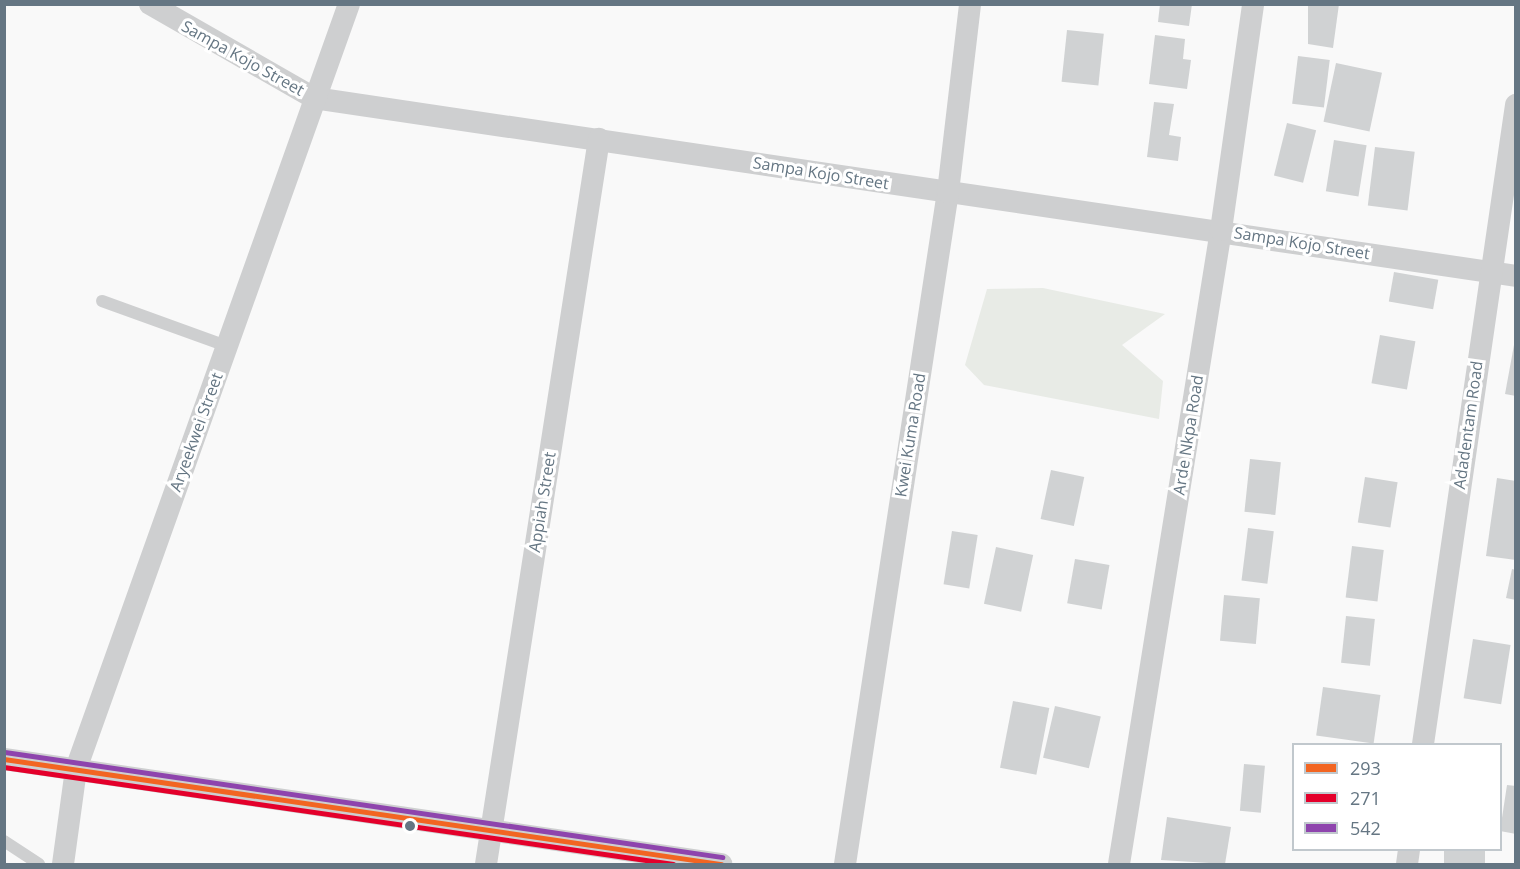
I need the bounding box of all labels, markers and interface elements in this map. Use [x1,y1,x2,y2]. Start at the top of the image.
street label: Sampa Kojo Street [178,16,308,100]
street label: Sampa Kojo Street [752,153,890,193]
street label: Sampa Kojo Street [1233,223,1371,263]
street label: Adadentam Road [1450,360,1486,490]
street label: Aryeekwei Street [166,370,226,494]
street label: Kwei Kuma Road [891,372,929,498]
street label: Arde Nkpa Road [1169,374,1207,496]
street label: Appiah Street [525,450,559,554]
legend [1292,743,1502,851]
text: 293 [1350,756,1381,780]
text: 271 [1350,786,1381,810]
text: 542 [1350,816,1381,840]
unlabelled marker [404,820,416,832]

